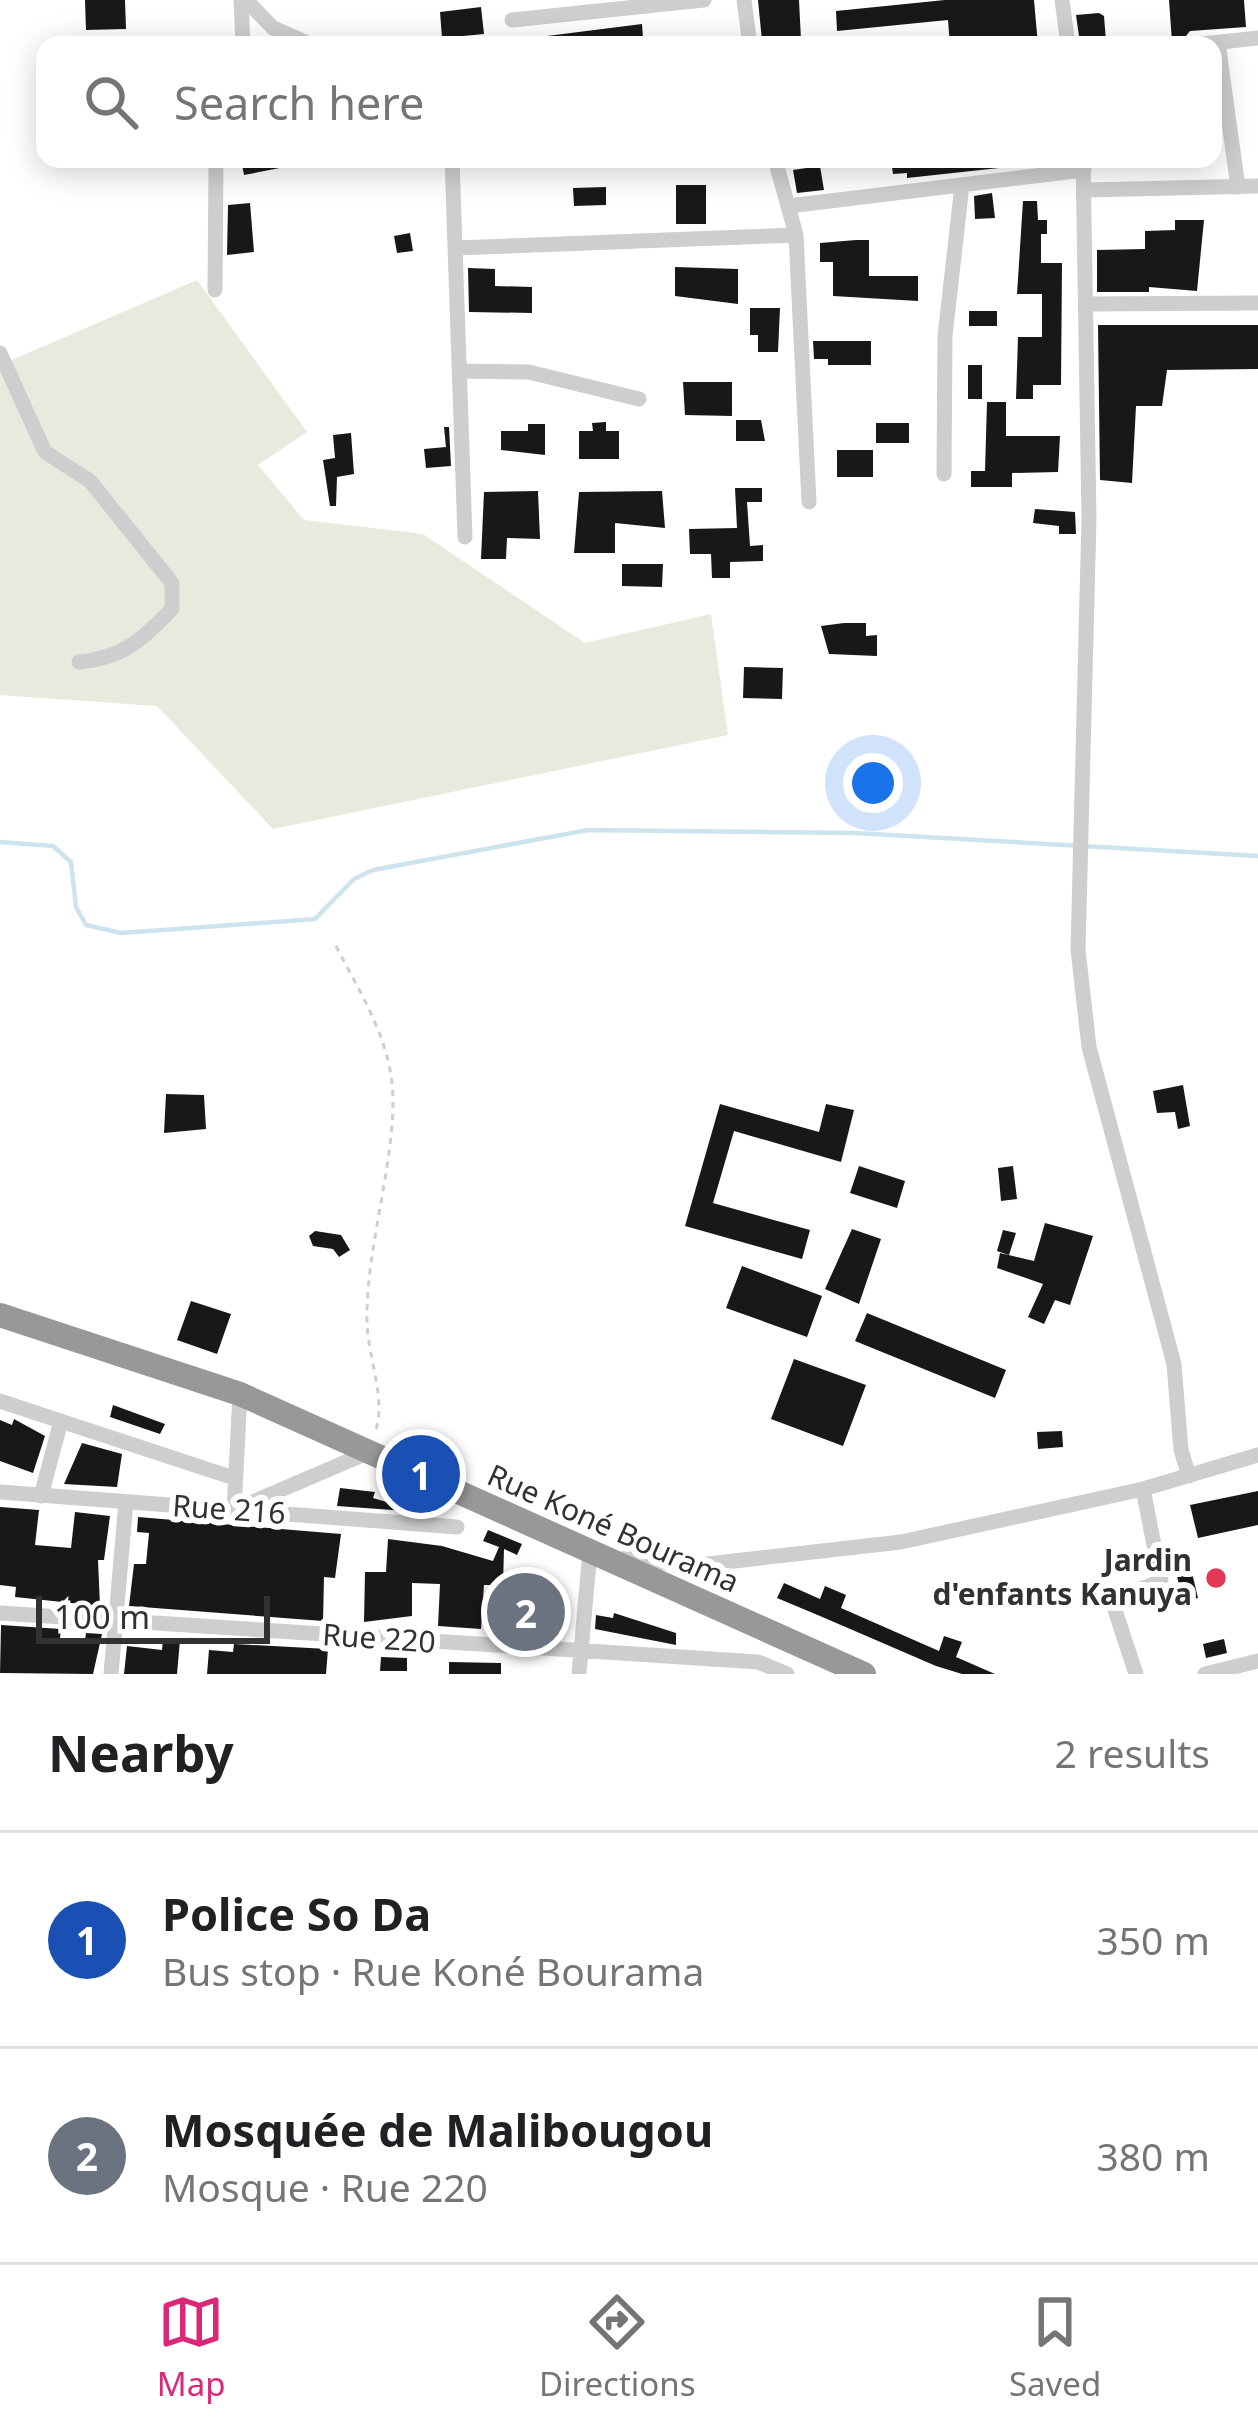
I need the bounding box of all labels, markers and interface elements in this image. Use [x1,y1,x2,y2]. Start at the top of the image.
search box [36,36,1222,168]
icon: search [78,69,144,135]
text: Search here [174,72,424,133]
your location [843,753,903,813]
pin: 1 [382,1429,460,1519]
street label: Rue Koné Bourama [481,1454,746,1602]
street label: Rue 216 [171,1484,287,1533]
place label: Jardin d'enfants Kanuya [933,1539,1192,1614]
marker: Jardin d'enfants Kanuya [1203,1565,1229,1591]
pin: 2 [487,1567,565,1657]
scale bar [36,1590,270,1643]
text: 100 m [54,1594,150,1639]
street label: Rue 220 [321,1613,437,1662]
text: Nearby [48,1717,234,1787]
text: 2 results [1055,1726,1210,1779]
text: Police So Da [162,1883,431,1944]
text: 1 [76,1913,98,1966]
text: 350 m [1096,1913,1210,1966]
text: Bus stop · Rue Koné Bourama [162,1944,704,1997]
text: Mosquée de Malibougou [162,2099,713,2160]
text: 2 [76,2129,98,2182]
text: 380 m [1096,2129,1210,2182]
text: Mosque · Rue 220 [162,2160,488,2213]
tab: Map [157,2289,225,2406]
tab: Directions [539,2289,696,2406]
tab: Saved [1009,2289,1101,2406]

